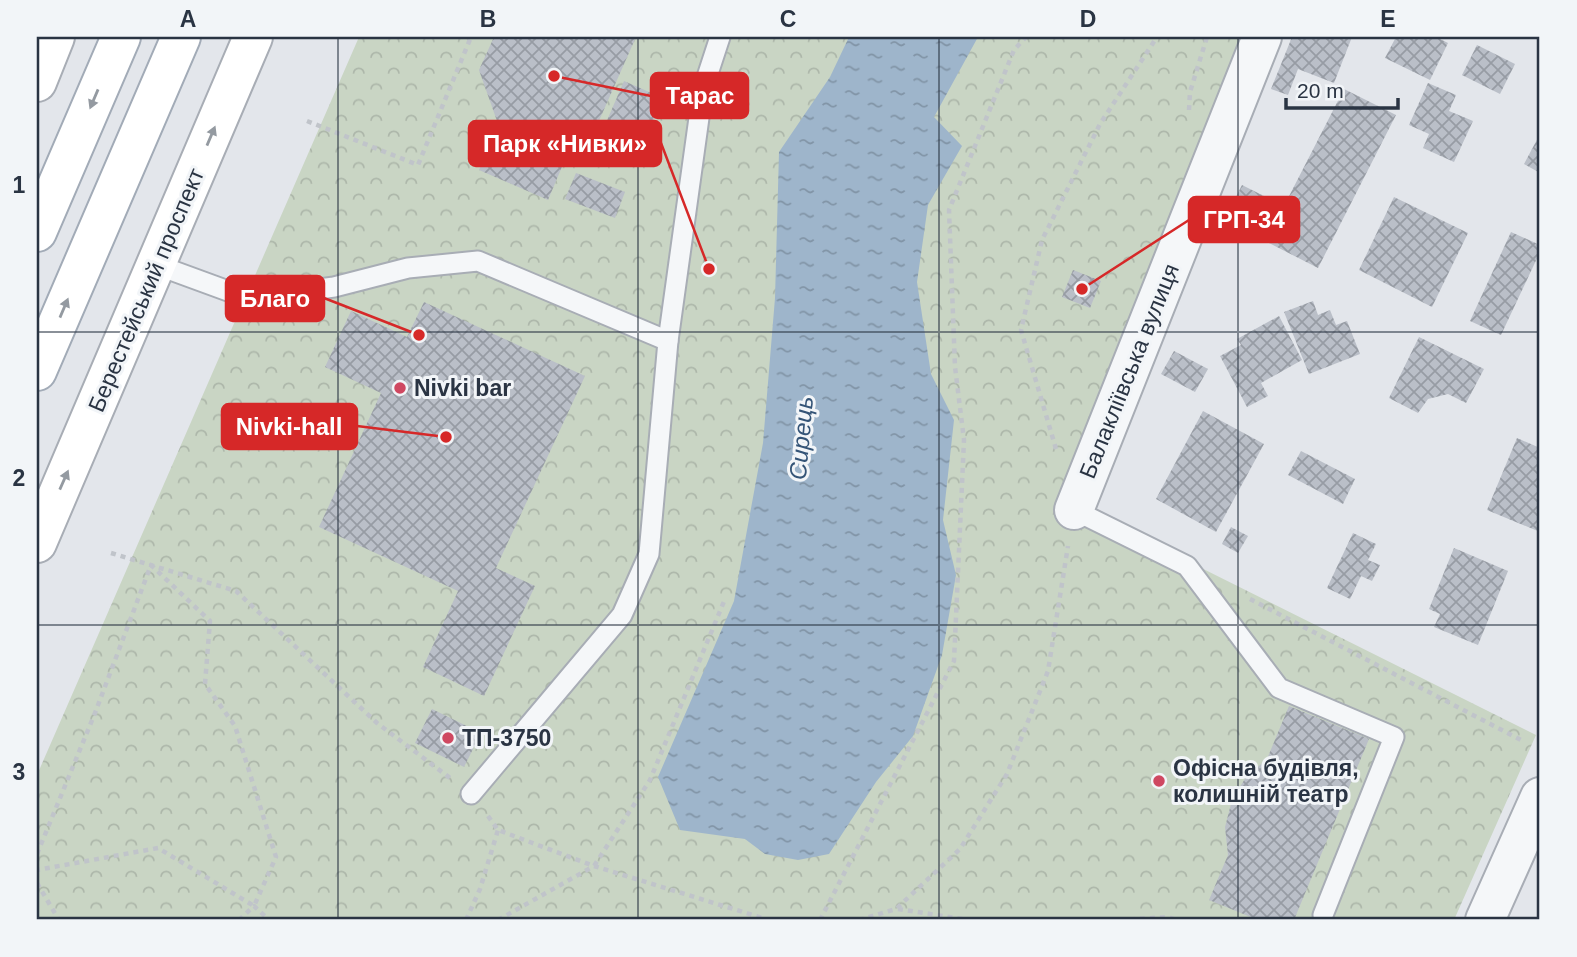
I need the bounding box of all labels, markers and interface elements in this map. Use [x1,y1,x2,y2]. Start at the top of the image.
text: A [180,6,196,32]
text: B [480,6,496,32]
text: C [780,6,796,32]
text: D [1080,6,1096,32]
text: E [1380,6,1396,32]
scale bar [1286,66,1398,110]
callout: Тарас [651,73,748,118]
text: 20 m [1297,79,1344,102]
text: Тарас [666,82,734,109]
one-way arrow [88,89,99,110]
callout: Парк «Нивки» [469,121,661,166]
one-way arrow [206,125,217,146]
text: Парк «Нивки» [483,130,647,157]
street label: Берестейський проспект [83,164,209,416]
text: 1 [13,172,26,198]
callout: ГРП-34 [1189,197,1299,242]
text: ГРП-34 [1203,206,1285,233]
street label: Балакліївська вулиця [1074,260,1184,482]
callout: Благо [226,276,324,321]
text: Благо [240,285,310,312]
one-way arrow [58,298,70,318]
place label: Nivki bar [414,375,511,401]
marker: Nivki bar [392,380,408,396]
water label: Сирець [784,395,818,481]
callout: Nivki-hall [222,404,357,449]
text: Nivki-hall [236,413,342,440]
text: 2 [13,465,25,491]
one-way arrow [58,470,70,490]
place label: ТП-3750 [462,725,551,751]
marker: ТП-3750 [440,730,456,746]
place label: Офісна будівля, колишній театр [1173,755,1359,807]
text: 3 [13,759,25,785]
marker: Офісна будівля, колишній театр [1151,773,1167,789]

